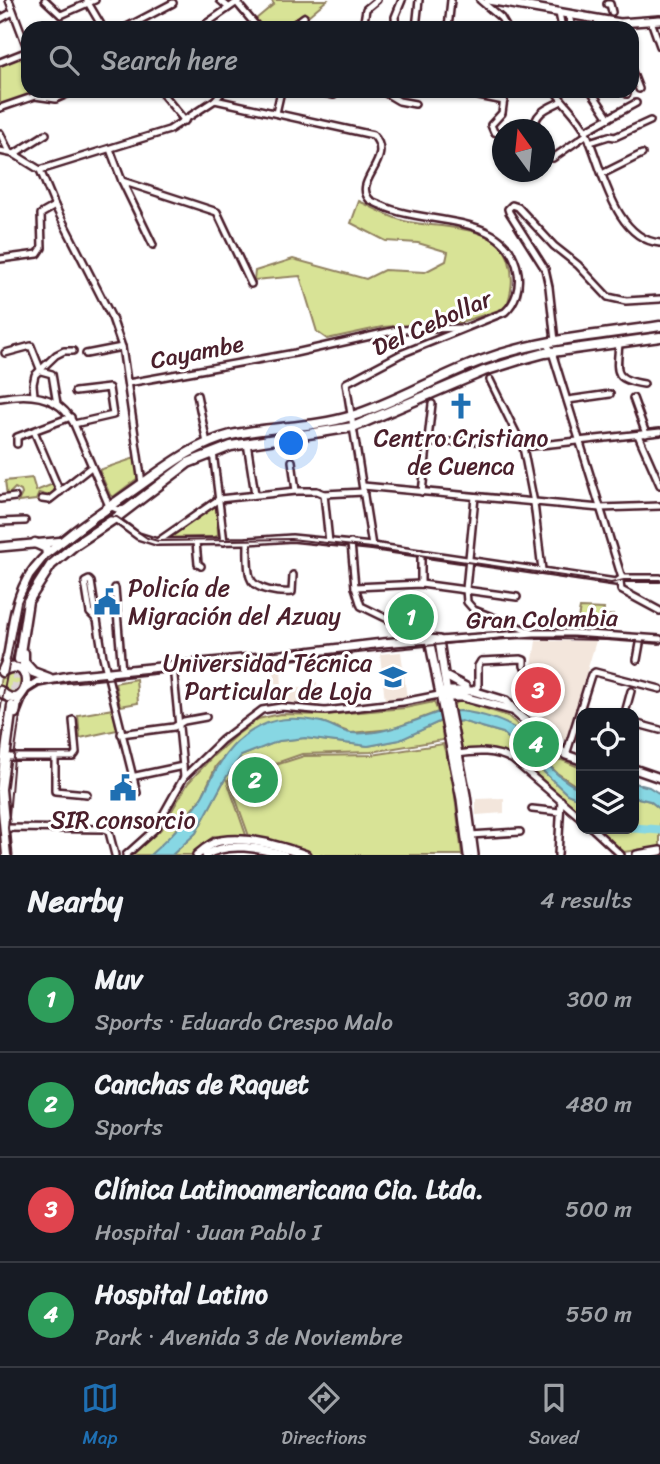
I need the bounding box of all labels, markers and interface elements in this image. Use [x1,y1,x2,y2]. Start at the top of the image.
search box [21,21,639,98]
text: Search here [101,37,238,83]
icon: search [45,41,83,79]
north arrow [492,119,555,182]
street label: Del Cebollar [365,277,501,368]
street label: Cayambe [147,322,248,382]
church icon: Centro Cristiano de Cuenca [446,391,476,421]
place label: Centro Cristiano de Cuenca [374,417,548,487]
your location [274,426,308,460]
place label: Policía de Migración del Azuay [128,567,341,637]
public building icon: Policía de Migración del Azuay [92,587,122,617]
pin: 1 [388,591,434,643]
street label: Gran Colombia [466,597,619,641]
place label: Universidad Técnica Particular de Loja [163,642,373,712]
school or university icon: Universidad Técnica Particular de Loja [378,662,408,692]
pin: 3 [515,664,561,716]
map controls [576,708,639,834]
button: locate [576,708,639,771]
pin: 4 [513,718,559,770]
pin: 2 [232,754,278,806]
button: layers [576,771,639,834]
public building icon: SIR consorcio [108,773,138,803]
place label: SIR consorcio [50,799,196,841]
text: Nearby [28,874,123,928]
text: 4 results [540,880,632,921]
text: Muv [95,956,142,1002]
text: 1 [46,979,56,1020]
text: 300 m [567,979,632,1020]
text: Sports · Eduardo Crespo Malo [95,1002,393,1043]
text: Canchas de Raquet [95,1061,309,1107]
text: 2 [44,1084,58,1125]
text: 480 m [566,1084,632,1125]
text: Sports [95,1107,163,1148]
text: Clínica Latinoamericana Cia. Ltda. [95,1166,484,1212]
text: 3 [45,1189,57,1230]
text: 500 m [565,1189,632,1230]
text: Hospital · Juan Pablo I [95,1212,321,1253]
text: Hospital Latino [95,1271,268,1317]
text: 4 [44,1294,58,1335]
text: 550 m [566,1294,632,1335]
text: Park · Avenida 3 de Noviembre [95,1317,403,1358]
tab: Map [81,1379,119,1454]
tab: Directions [281,1379,367,1454]
tab: Saved [529,1379,579,1454]

